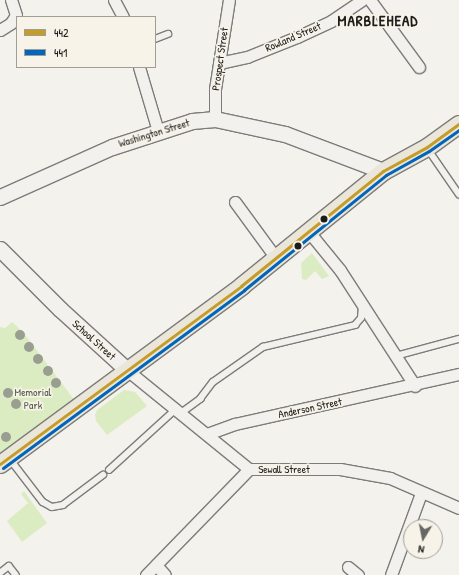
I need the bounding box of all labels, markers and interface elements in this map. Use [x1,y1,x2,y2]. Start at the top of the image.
district label: MARBLEHEAD [338,12,418,30]
legend [16,16,156,68]
street label: Rowland Street [263,19,323,55]
text: 442 [54,24,69,41]
street label: Prospect Street [209,27,231,91]
text: 441 [54,44,67,61]
street label: Washington Street [117,116,191,150]
unlabelled marker [319,214,329,224]
unlabelled marker [293,241,303,251]
street label: School Street [70,317,118,363]
park label: Memorial Park [15,386,51,412]
street label: Anderson Street [277,395,343,421]
street label: Sewall Street [258,462,310,476]
north arrow [403,519,443,559]
text: N [417,542,425,557]

